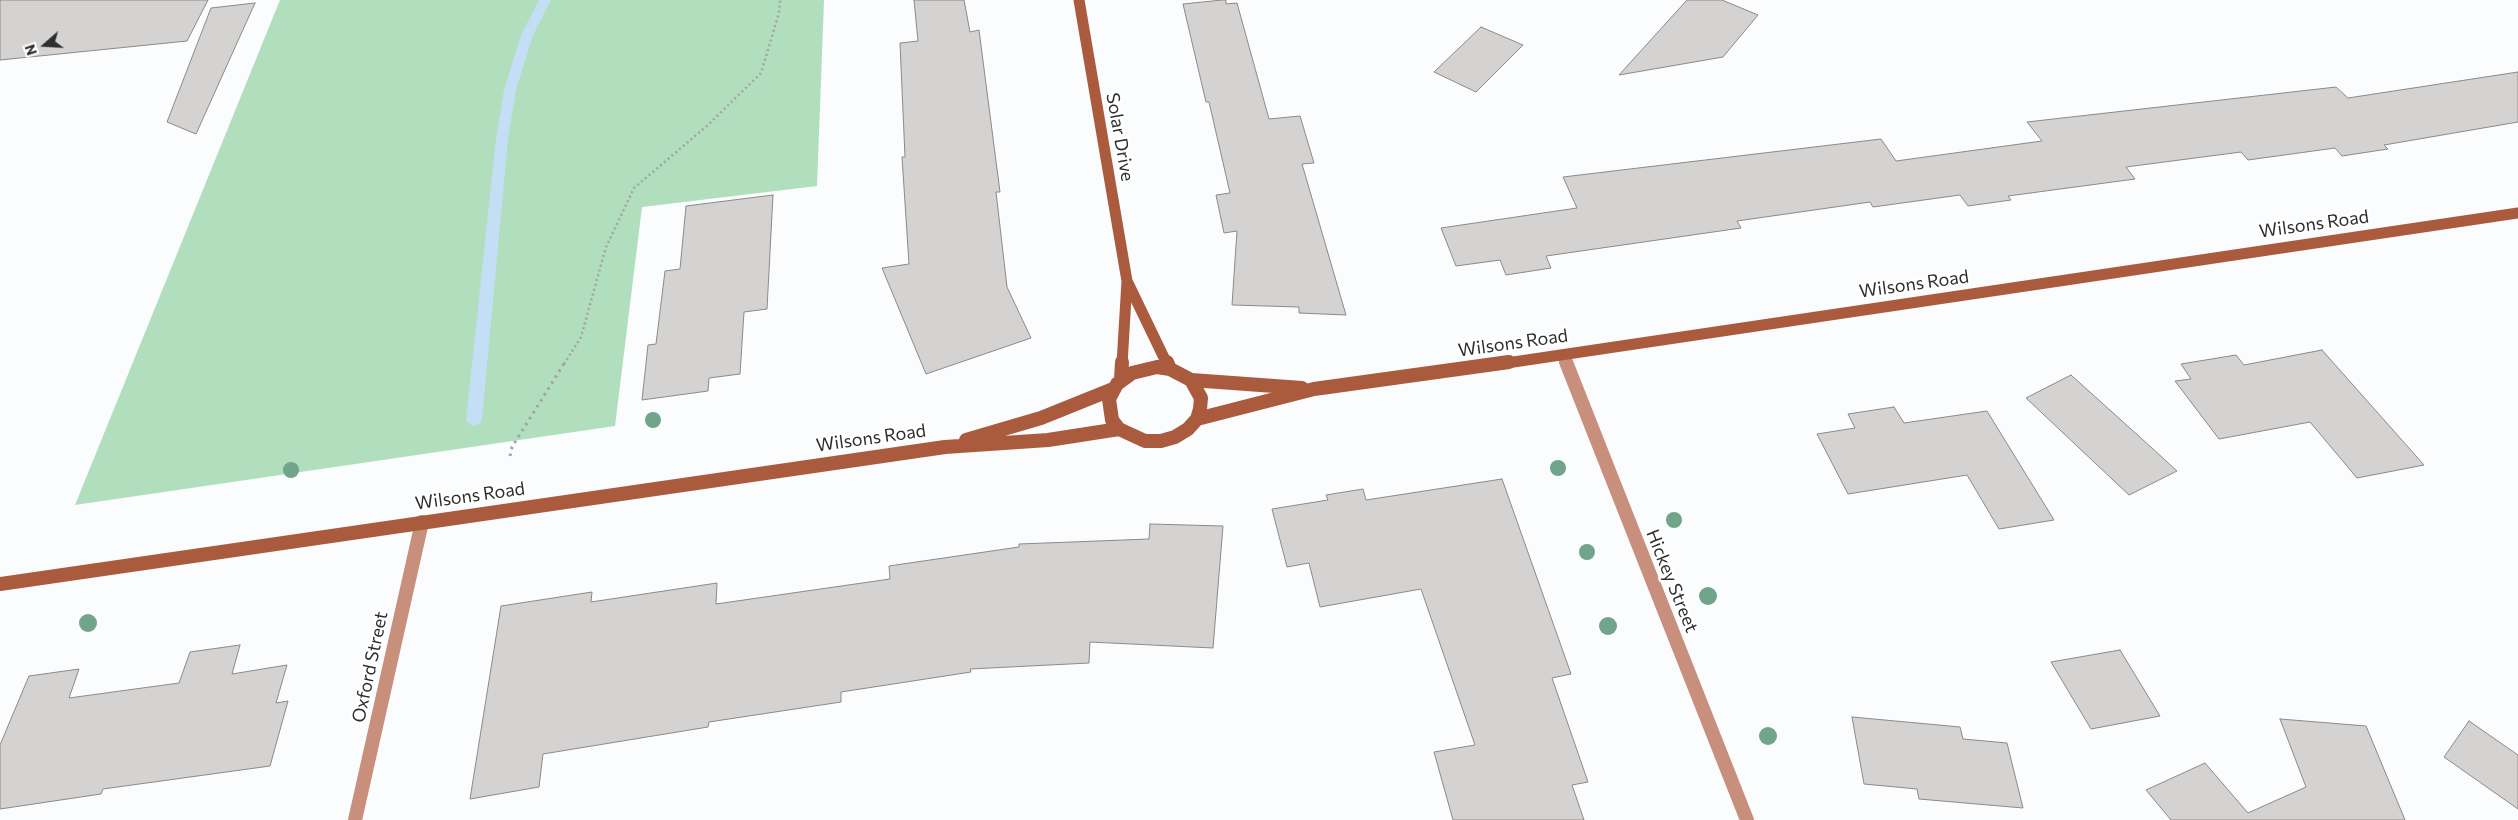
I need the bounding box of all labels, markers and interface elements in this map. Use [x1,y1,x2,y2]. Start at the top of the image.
north arrow [20,20,70,70]
text: N [21,42,40,58]
street label: Solar Drive [1102,91,1138,183]
street label: Wilsons Road [2258,206,2370,242]
street label: Wilsons Road [1858,266,1970,302]
street label: Wilsons Road [1457,325,1569,361]
street label: Wilsons Road [815,420,927,456]
street label: Wilsons Road [414,478,526,514]
street label: Hickey Street [1642,526,1702,636]
street label: Oxford Street [348,609,392,725]

